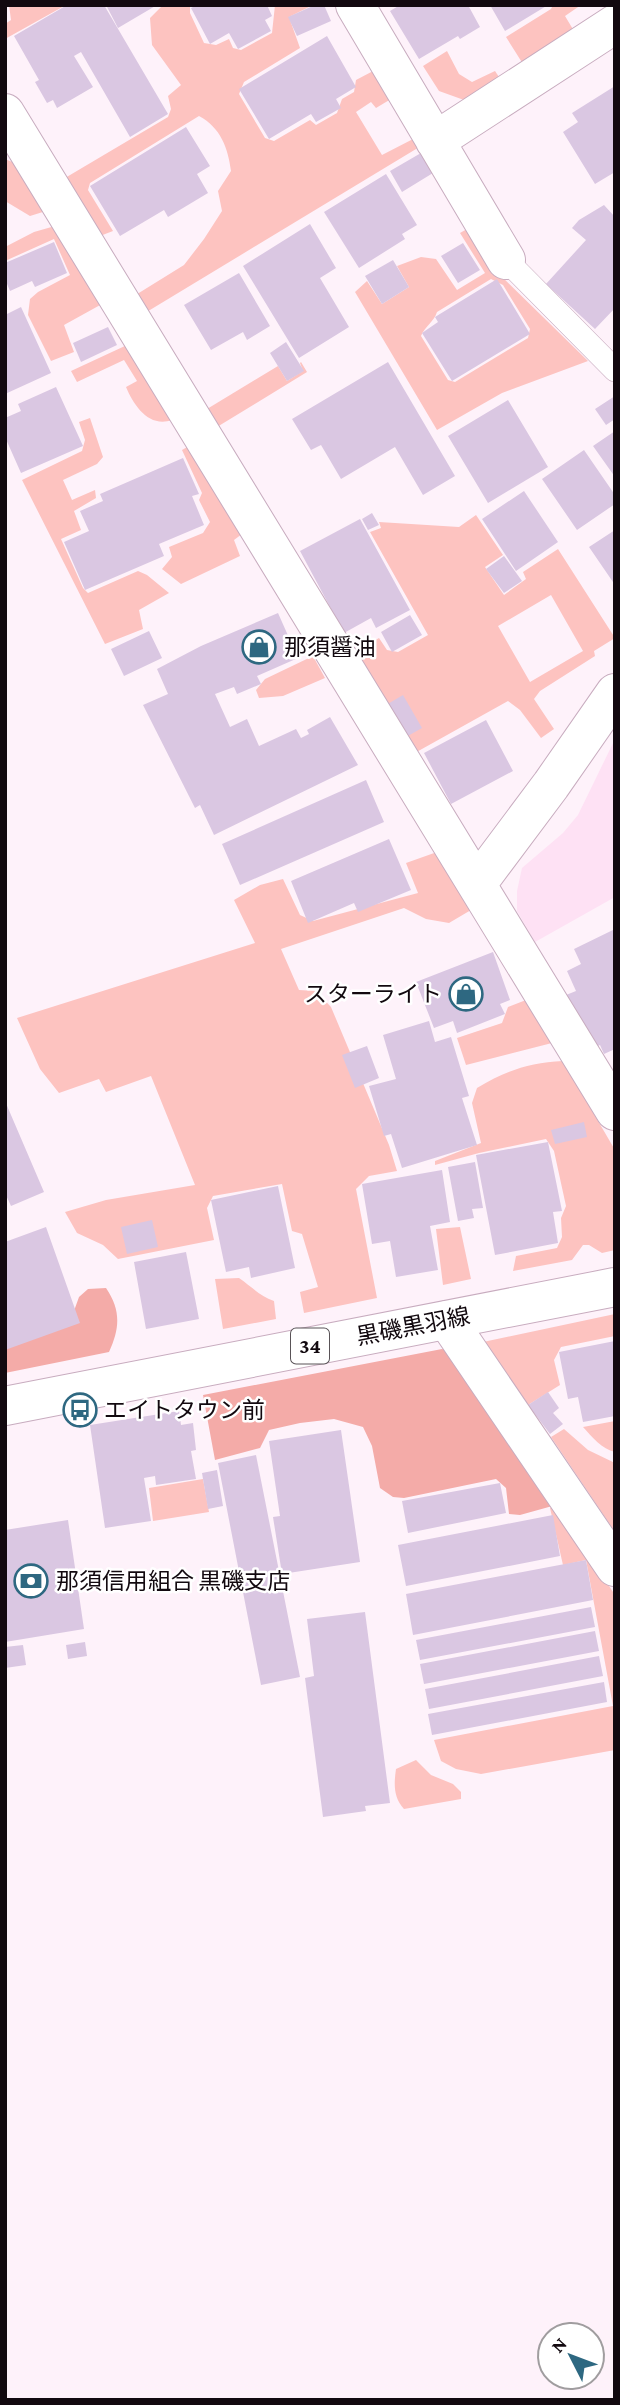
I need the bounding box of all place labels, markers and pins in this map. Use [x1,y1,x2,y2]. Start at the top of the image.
shop icon: 那須醤油 [240,628,278,666]
place label: 那須醤油 [284,634,376,660]
shop icon: スターライト [447,975,485,1013]
place label: スターライト [304,981,442,1007]
bus stop icon: エイトタウン前 [61,1391,99,1429]
place label: エイトタウン前 [104,1397,265,1423]
bank icon: 那須信用組合 黒磯支店 [12,1562,50,1600]
place label: 那須信用組合 黒磯支店 [56,1568,290,1594]

